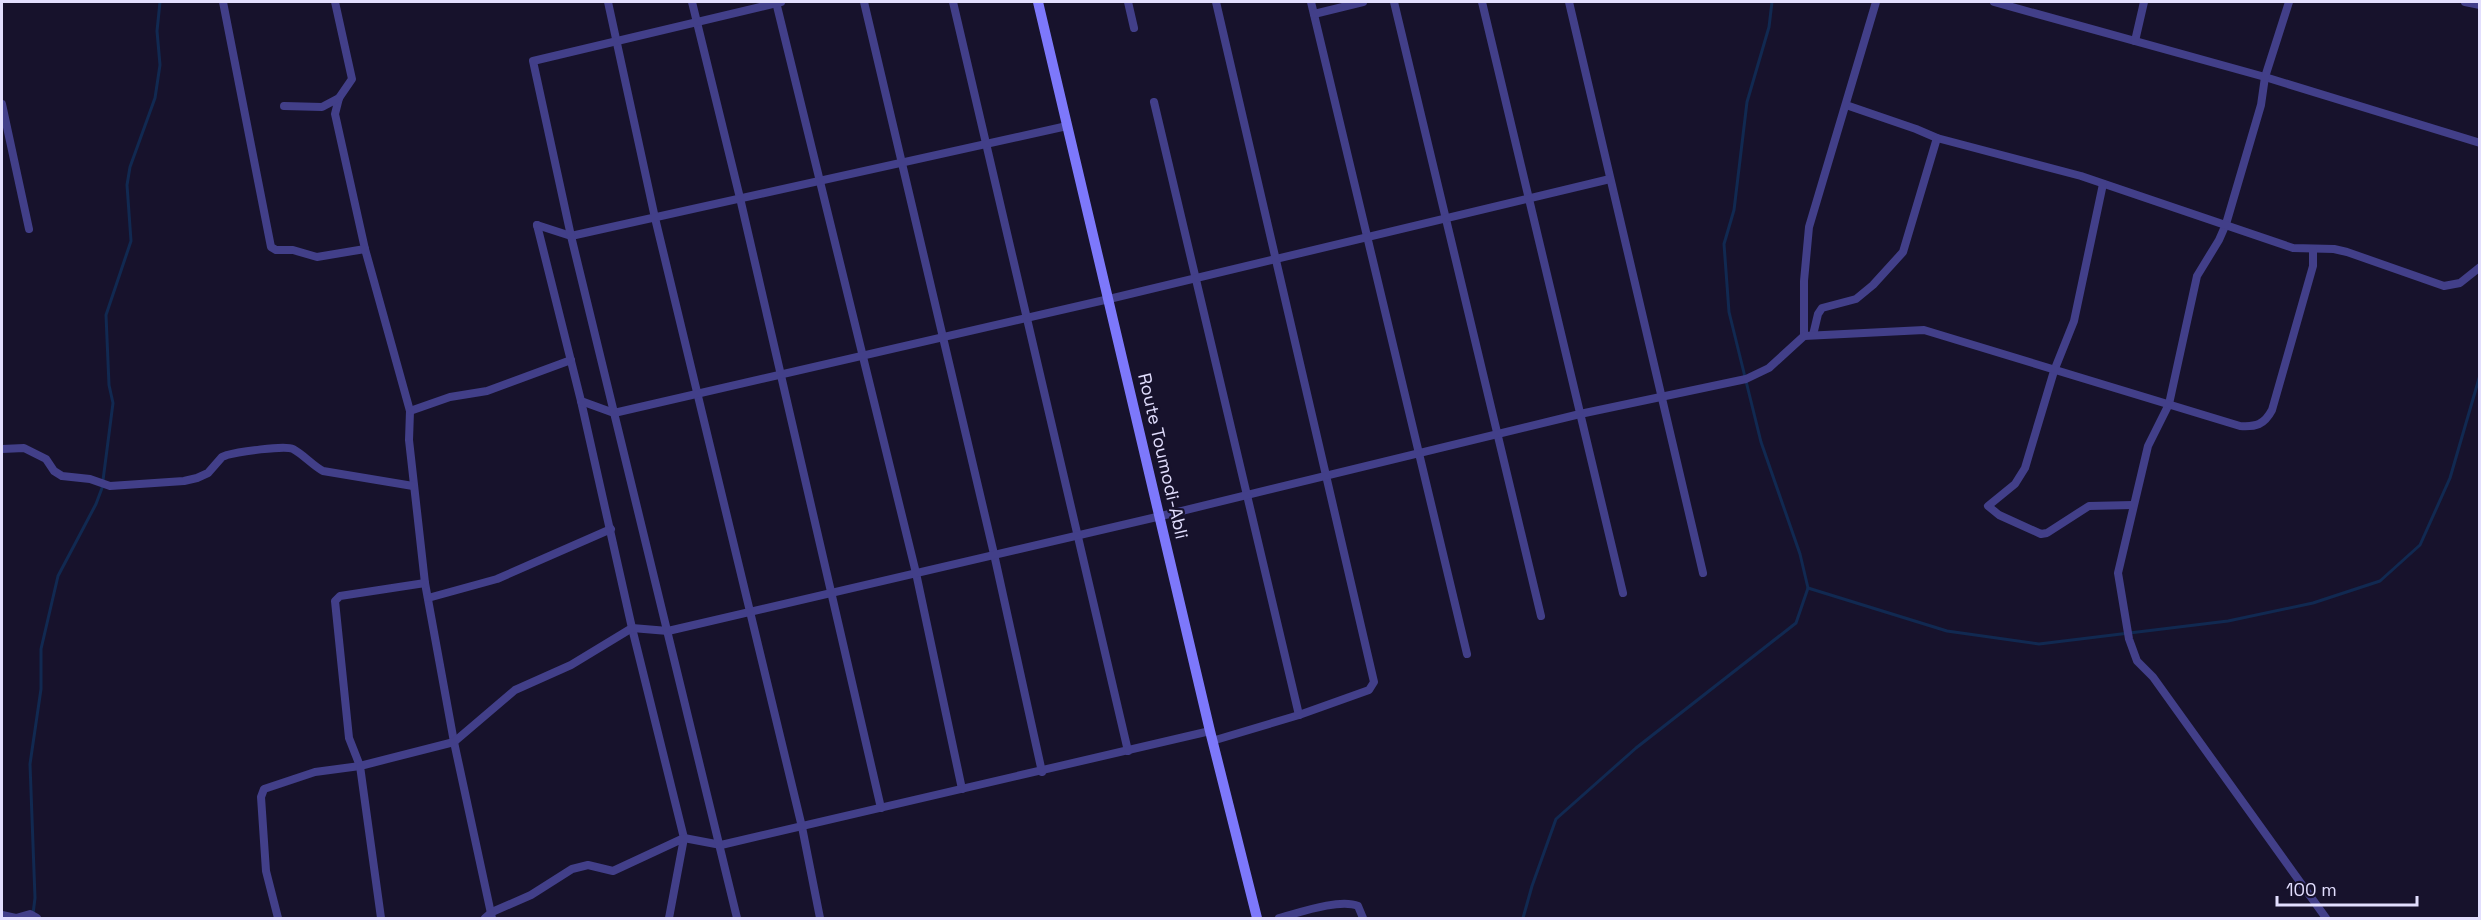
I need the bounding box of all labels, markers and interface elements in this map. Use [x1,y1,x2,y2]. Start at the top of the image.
street label: Route Toumodi-Abli [1133,371,1194,541]
scale bar [2277,869,2416,907]
text: 100 m [2286,878,2337,901]

